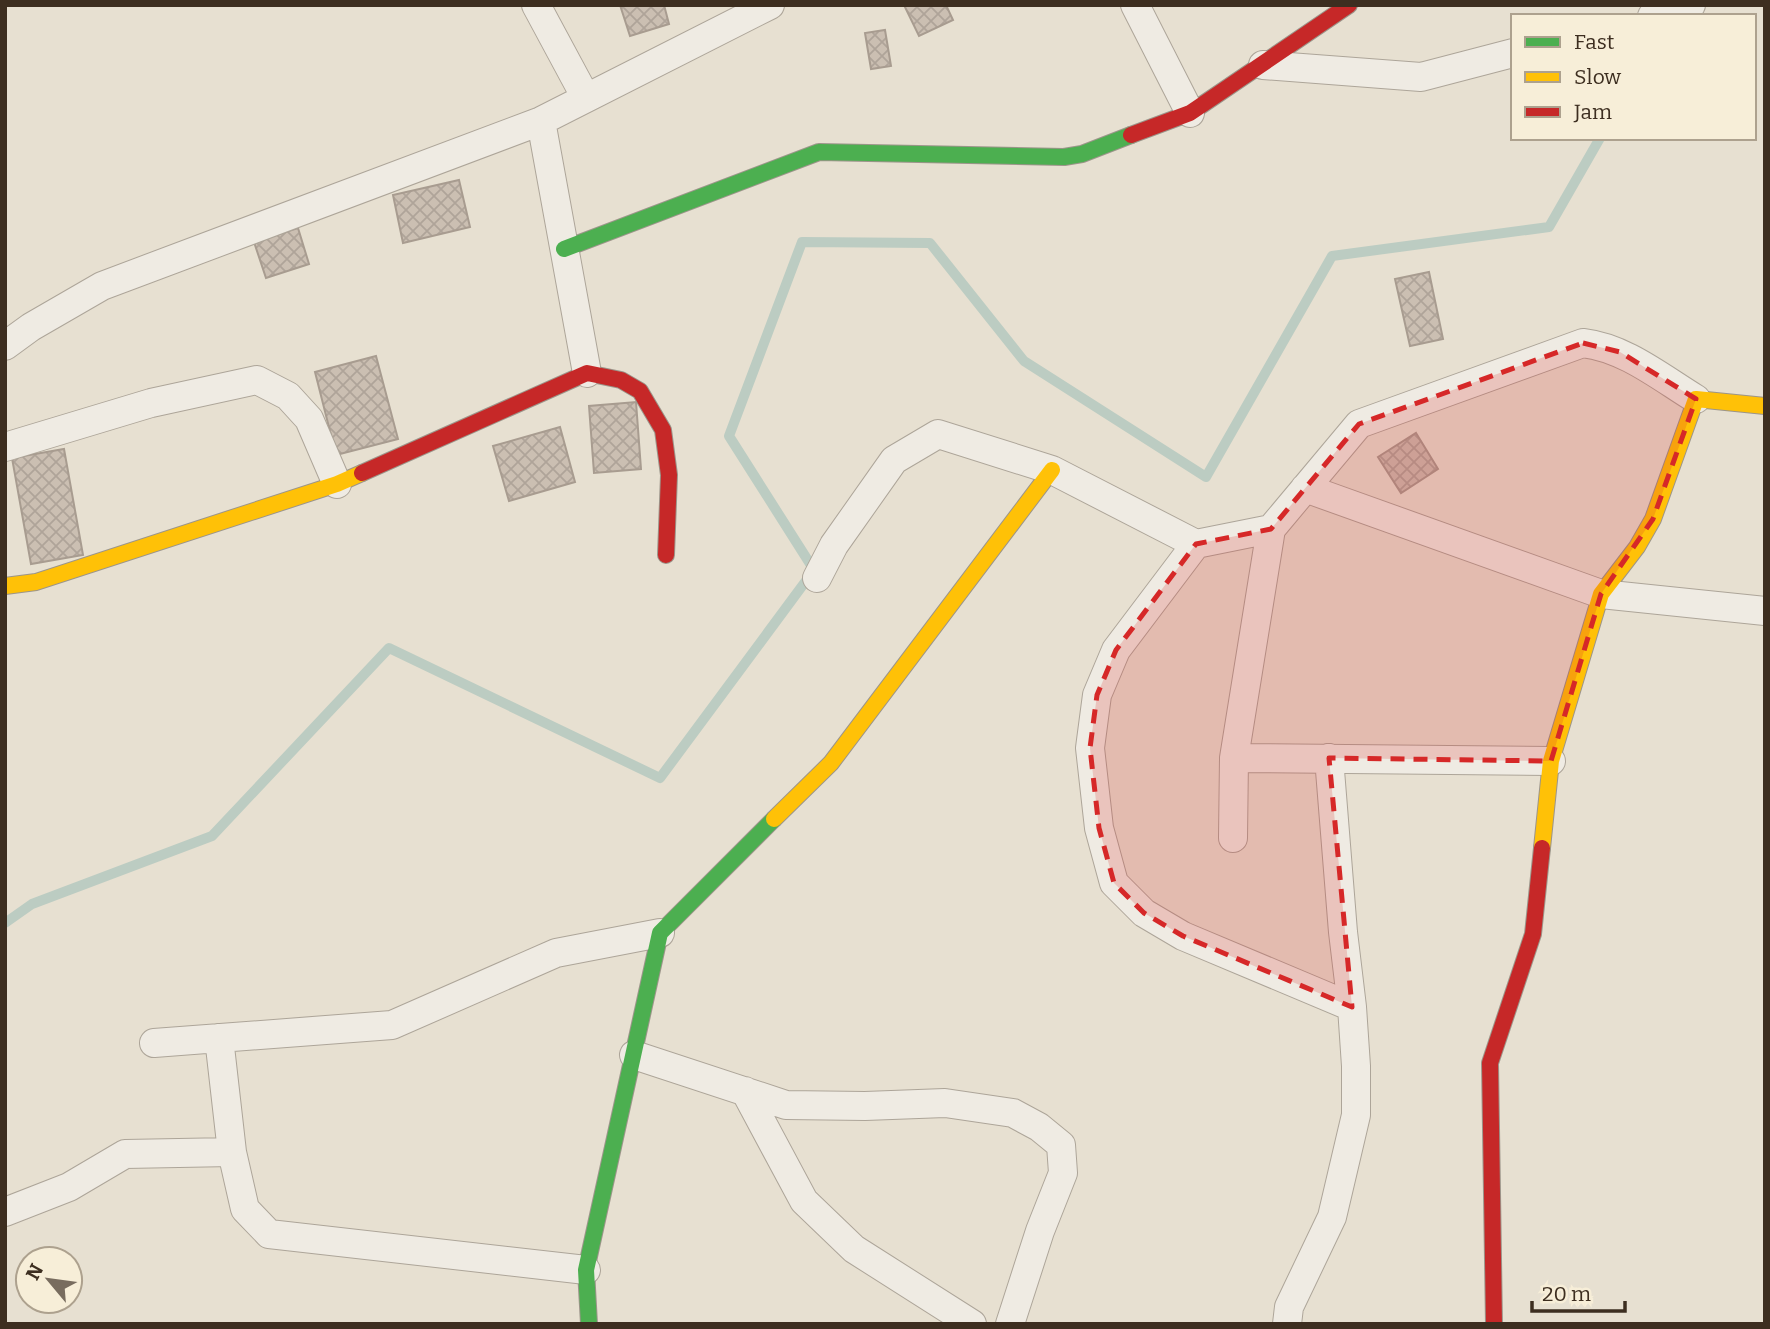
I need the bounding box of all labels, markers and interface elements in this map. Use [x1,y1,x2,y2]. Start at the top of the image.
legend [1511,14,1756,140]
text: Fast [1574,29,1615,55]
text: Slow [1574,64,1621,90]
text: Jam [1573,99,1612,125]
north arrow [14,1245,84,1315]
text: N [21,1260,48,1284]
scale bar [1532,1270,1625,1314]
text: 20 m [1542,1281,1591,1307]

